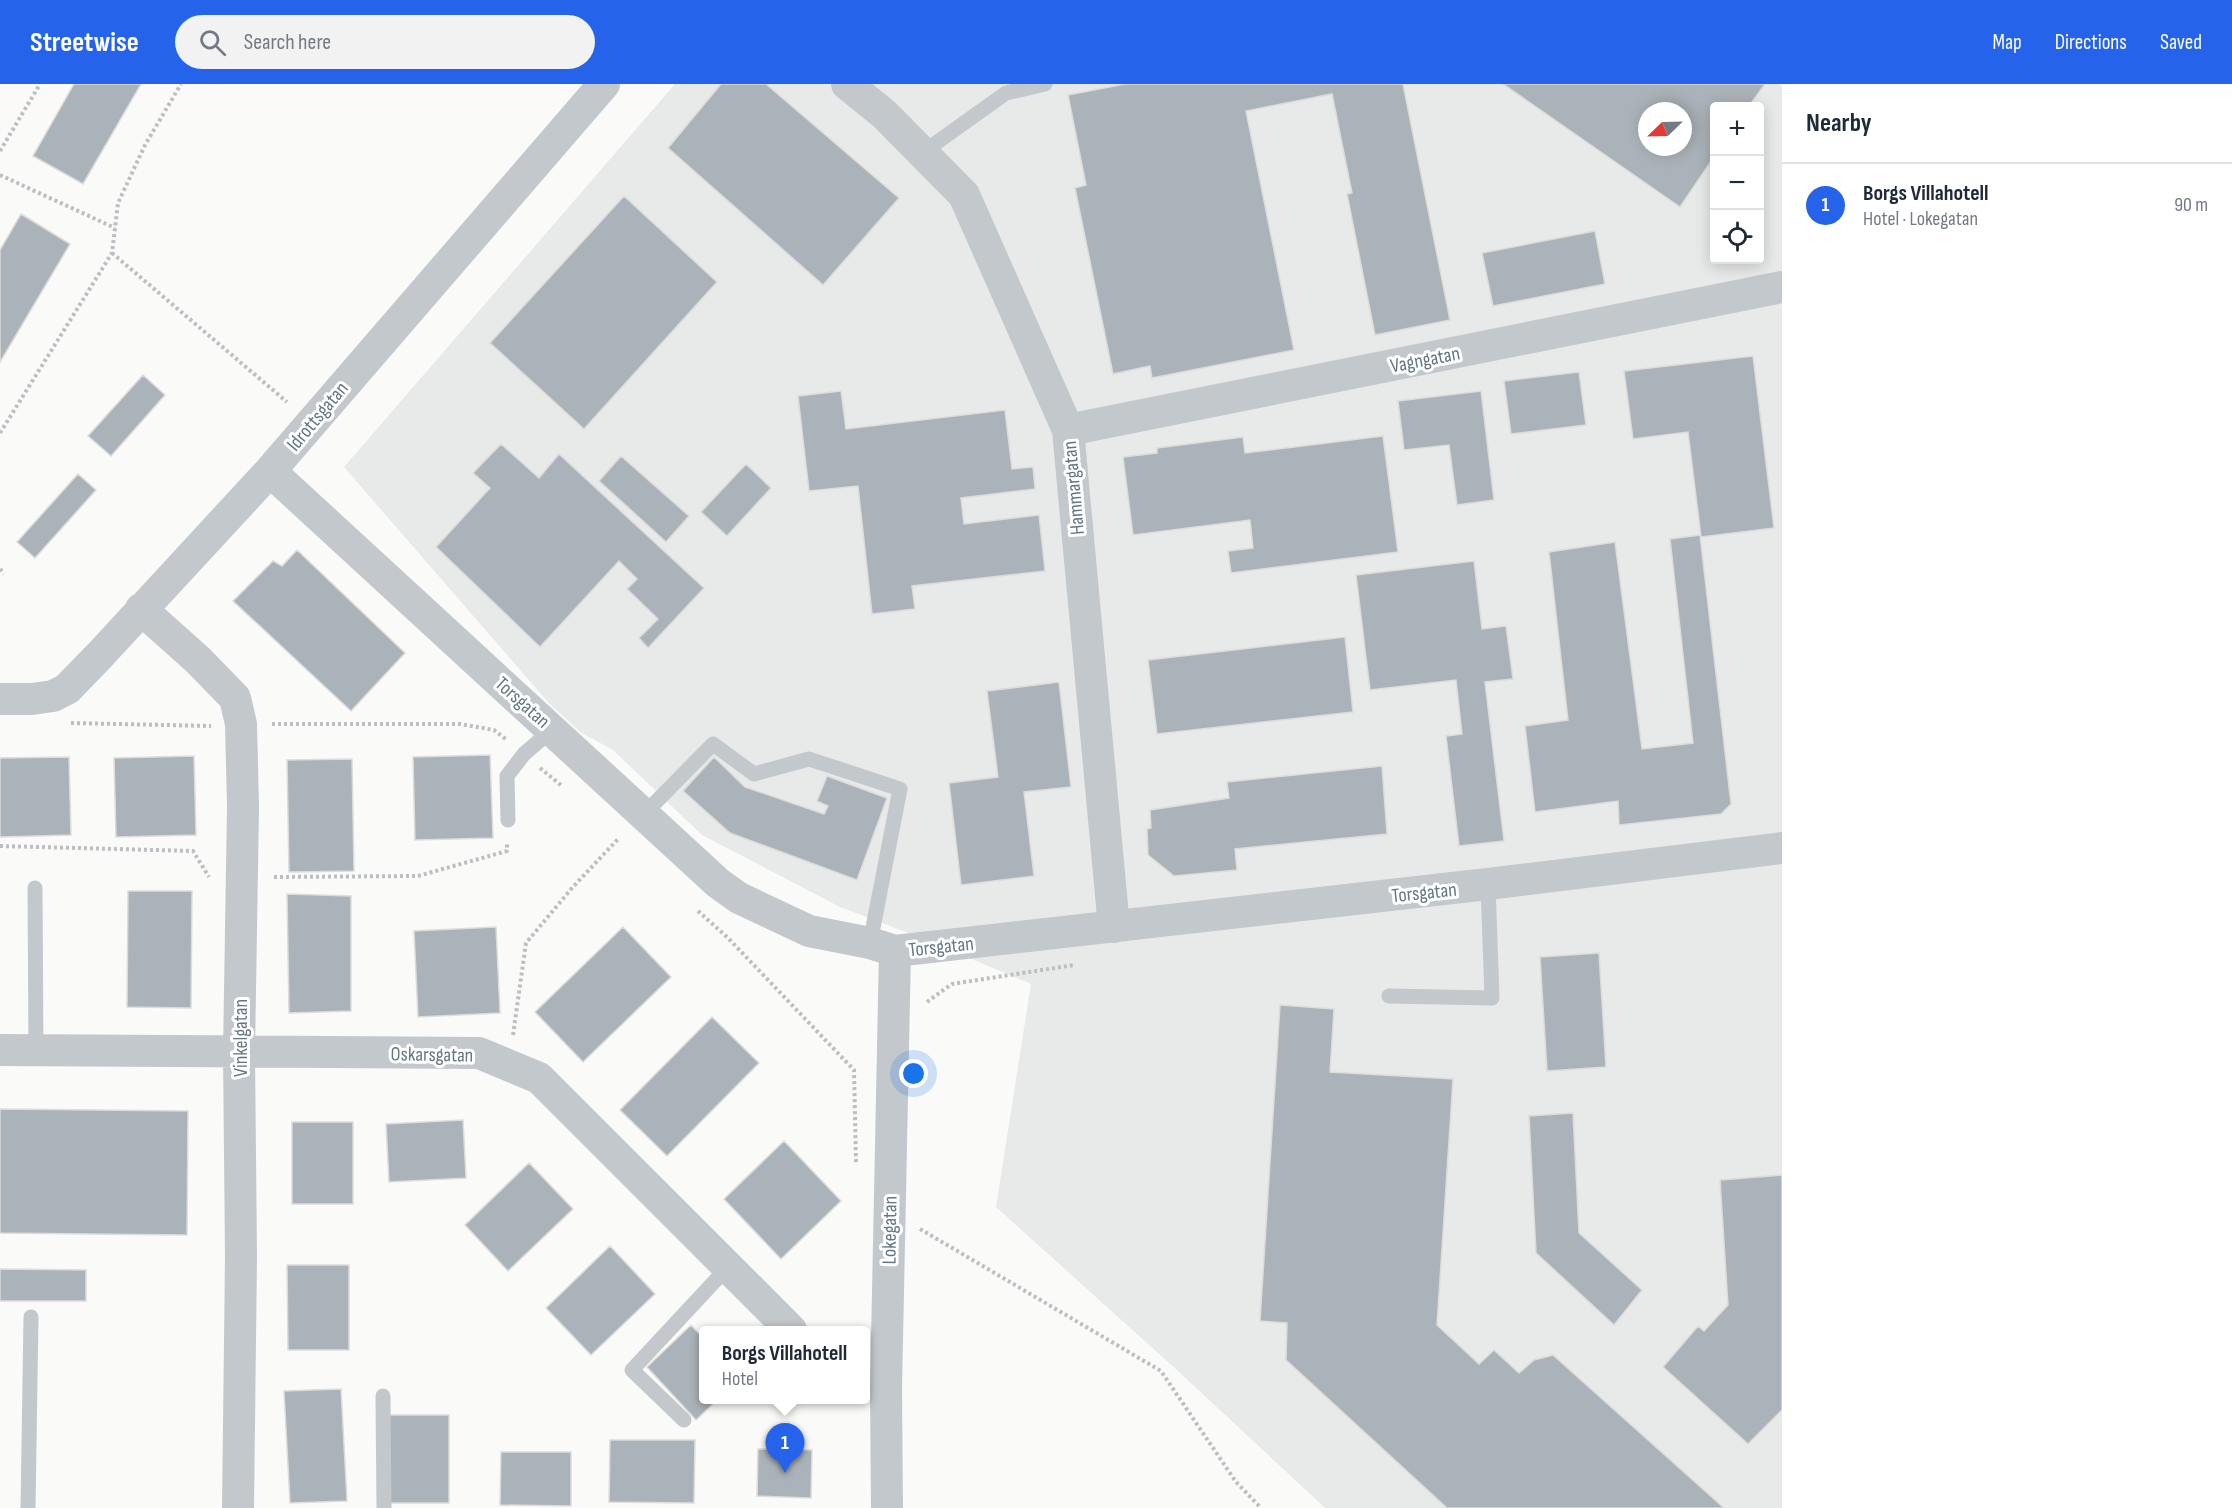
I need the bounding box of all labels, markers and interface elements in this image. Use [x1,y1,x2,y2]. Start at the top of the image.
search box [175,15,595,69]
text: Streetwise [30,26,139,59]
icon: search [196,26,229,59]
text: Search here [244,29,331,56]
text: Map [1992,30,2022,55]
text: Directions [2055,30,2127,55]
text: Saved [2160,30,2202,55]
north arrow [1638,102,1692,156]
map controls [1710,102,1764,264]
button: + [1710,102,1764,156]
text: Nearby [1806,108,1872,139]
button: − [1710,156,1764,210]
text: Borgs Villahotell [1863,180,1989,207]
text: 1 [1822,193,1829,217]
text: 90 m [2174,193,2208,217]
text: Hotel · Lokegatan [1863,207,1978,231]
button: locate [1710,210,1764,264]
street label: Vagngatan [1388,341,1462,378]
street label: Idrottsgatan [282,377,354,456]
street label: Hammargatan [1058,440,1090,536]
street label: Torsgatan [490,672,555,734]
street label: Torsgatan [1390,878,1458,908]
street label: Torsgatan [907,932,975,962]
street label: Vinkelgatan [229,999,253,1077]
street label: Oskarsgatan [390,1042,473,1068]
your location [899,1059,928,1088]
street label: Lokegatan [877,1196,903,1264]
popup [699,1326,870,1404]
text: Borgs Villahotell [722,1340,847,1367]
text: Hotel [722,1367,758,1391]
pin: 1 [766,1424,804,1473]

